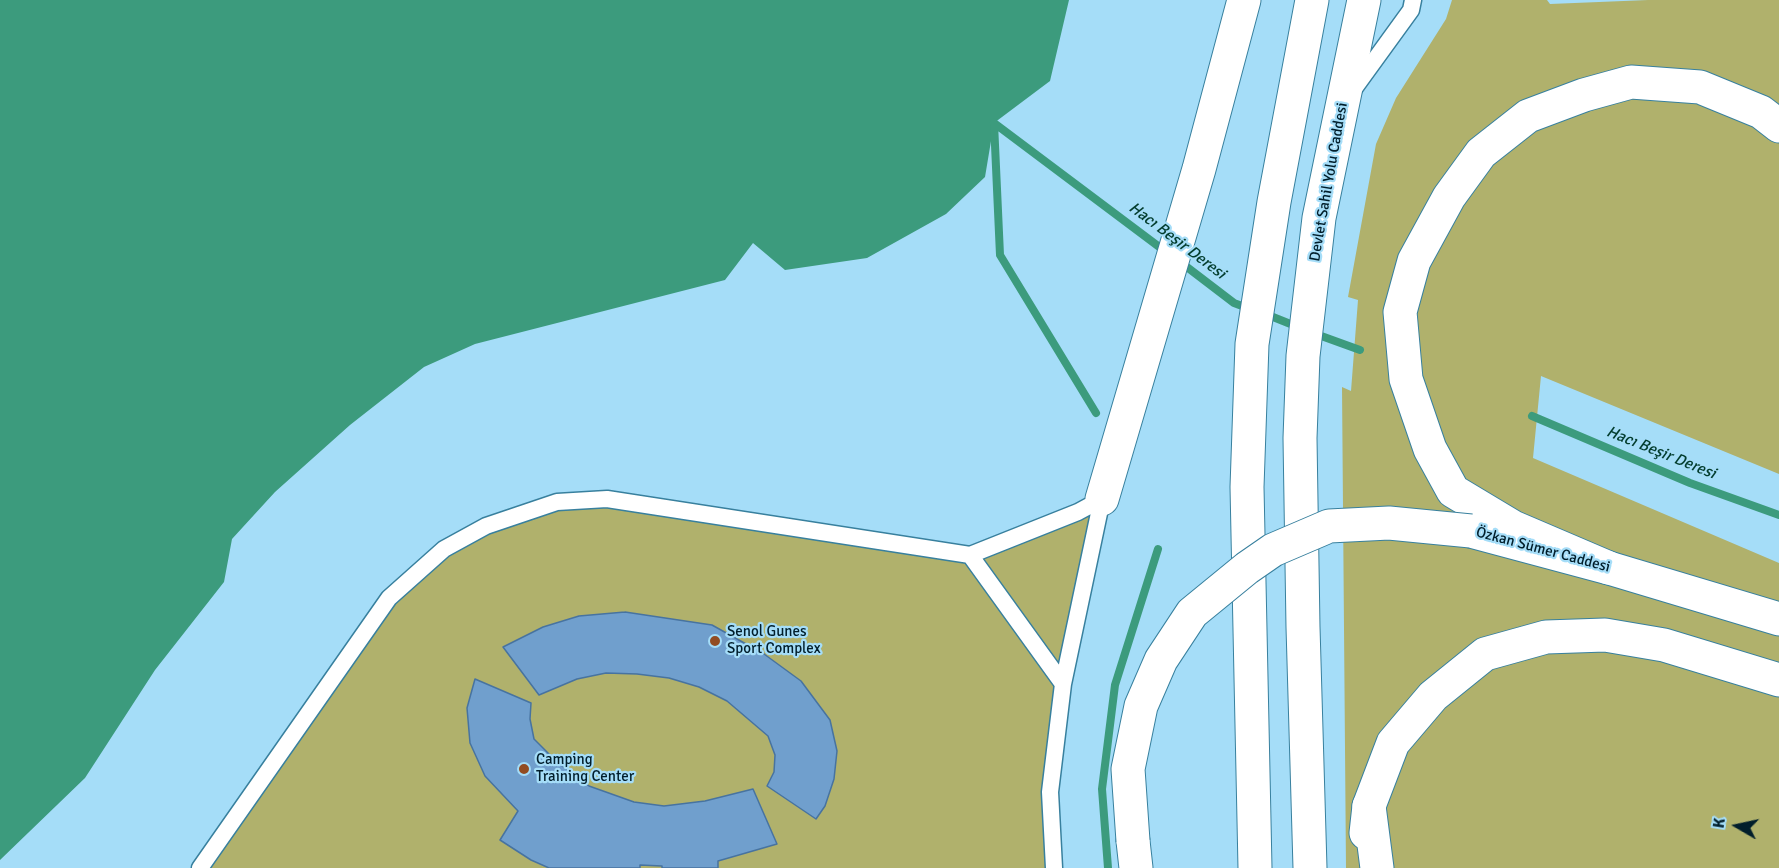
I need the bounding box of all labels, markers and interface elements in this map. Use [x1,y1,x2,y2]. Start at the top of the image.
street label: Devlet Sahil Yolu Caddesi [1306,101,1352,263]
water label: Hacı Beşir Deresi [1125,198,1229,284]
water label: Hacı Beşir Deresi [1604,422,1718,484]
street label: Özkan Sümer Caddesi [1474,523,1612,577]
place label: Senol Gunes Sport Complex [727,623,821,658]
marker: Senol Gunes Sport Complex [708,634,722,648]
place label: Camping Training Center [536,751,634,786]
marker: Camping Training Center [517,762,531,776]
north arrow [1707,796,1767,856]
text: K [1709,817,1730,830]

